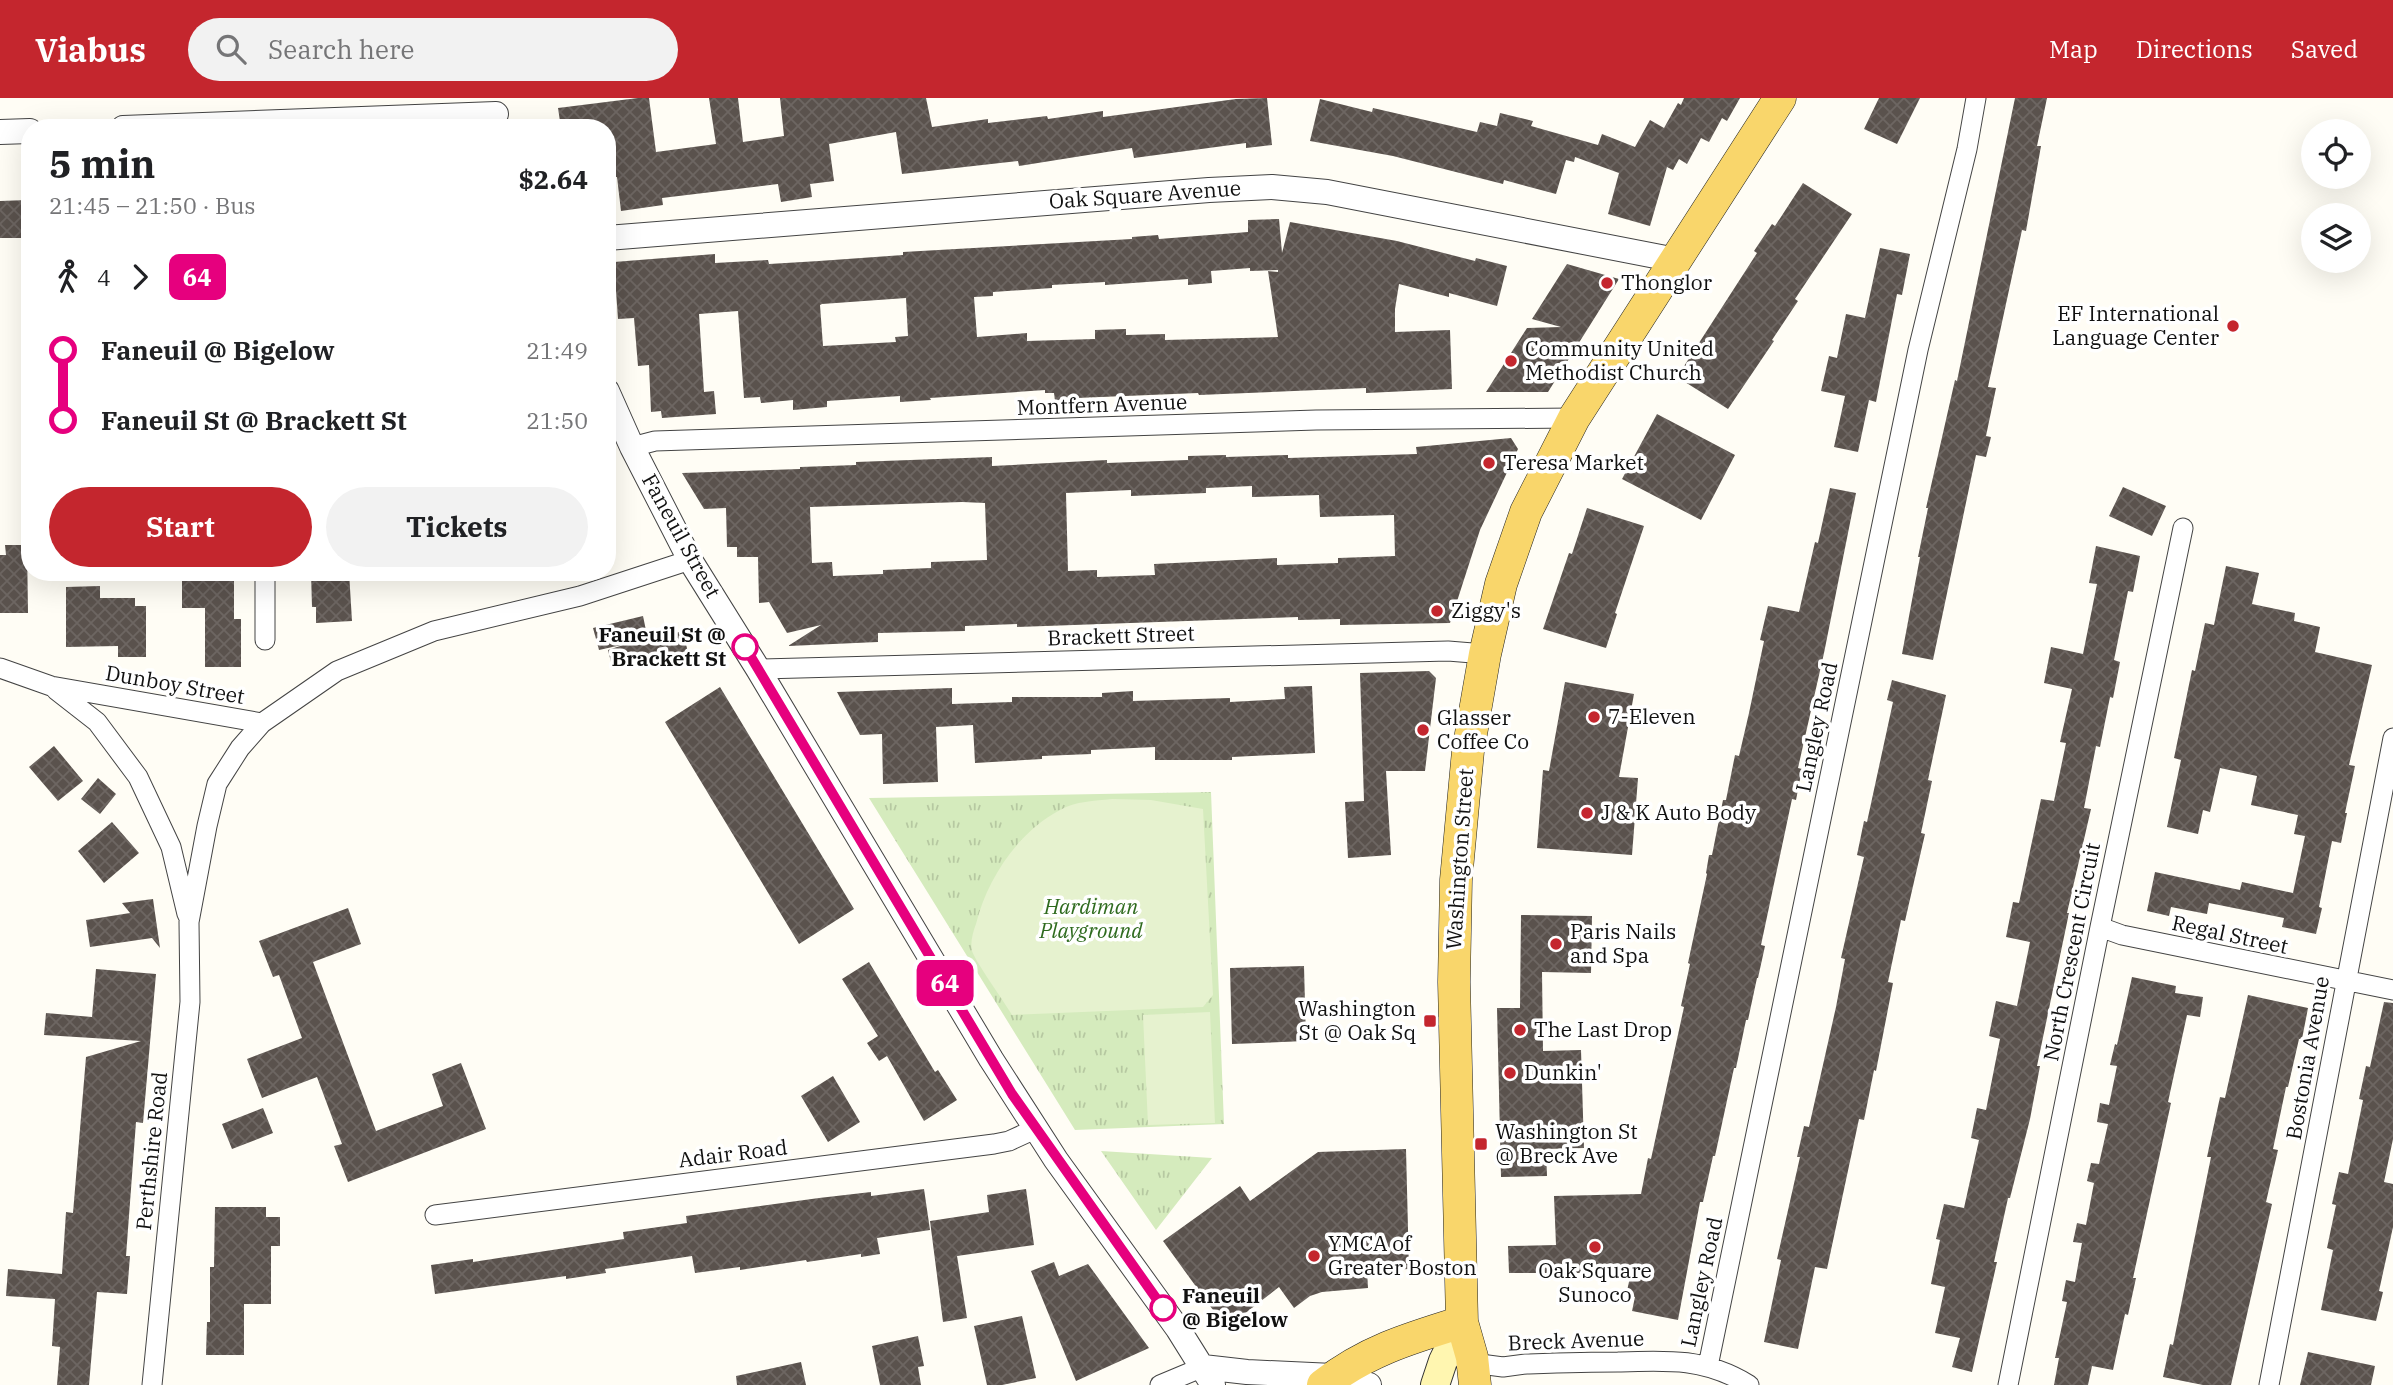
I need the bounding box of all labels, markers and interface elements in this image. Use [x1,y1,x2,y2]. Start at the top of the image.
search box [188,18,678,81]
text: Viabus [35,28,146,71]
icon: search [212,30,250,68]
text: Search here [268,32,414,66]
text: Map [2049,33,2098,65]
text: Directions [2136,33,2253,65]
text: Saved [2291,33,2358,65]
map controls [2301,119,2371,273]
button: locate [2301,119,2371,189]
text: 5 min [49,139,155,188]
text: $2.64 [518,162,588,196]
street label: Oak Square Avenue [1048,173,1242,215]
text: 21:45 – 21:50 · Bus [49,190,256,220]
button: layers [2301,203,2371,273]
icon: walk [49,258,87,296]
icon: forward [121,258,159,296]
text: 64 [183,261,212,293]
text: 4 [97,262,111,292]
place label: Thonglor [1621,268,1713,296]
marker: Thonglor [1599,275,1615,291]
place label: EF International Language Center [2052,299,2220,351]
marker: EF International Language Center [2225,318,2241,334]
text: Faneuil @ Bigelow [101,333,335,367]
place label: Community United Methodist Church [1525,334,1714,386]
text: 21:49 [526,335,588,365]
marker: Community United Methodist Church [1503,353,1519,369]
street label: Montfern Avenue [1016,387,1188,421]
text: Faneuil St @ Brackett St [101,403,407,437]
text: 21:50 [526,405,588,435]
place label: Teresa Market [1503,448,1644,476]
marker: Teresa Market [1481,455,1497,471]
street label: Faneuil Street [636,468,728,603]
button: Start [49,487,312,567]
button: Tickets [326,487,588,567]
place label: Ziggy's [1451,596,1521,624]
marker: Ziggy's [1429,603,1445,619]
street label: Brackett Street [1047,618,1195,652]
place label: Faneuil St @ Brackett St [598,620,726,672]
marker: Faneuil St @ Brackett St [732,634,758,660]
street label: Dunboy Street [103,658,247,710]
street label: Langley Road [1789,659,1844,794]
place label: 7-Eleven [1608,702,1696,730]
place label: Glasser Coffee Co [1437,703,1529,755]
marker: 7-Eleven [1586,709,1602,725]
marker: Glasser Coffee Co [1415,722,1431,738]
street label: Washington Street [1439,767,1479,951]
place label: J & K Auto Body [1601,798,1757,826]
marker: J & K Auto Body [1579,805,1595,821]
street label: North Crescent Circuit [2036,840,2106,1063]
park label: Hardiman Playground [1038,892,1143,944]
street label: Regal Street [2170,908,2291,960]
place label: Paris Nails and Spa [1570,917,1676,969]
marker: Paris Nails and Spa [1548,936,1564,952]
line badge: 64 [914,960,976,1006]
text: 64 [931,967,959,999]
street label: Bostonia Avenue [2279,974,2335,1142]
place label: Washington St @ Oak Sq [1298,994,1416,1046]
marker: Washington St @ Oak Sq [1422,1013,1438,1029]
place label: The Last Drop [1534,1015,1672,1043]
marker: The Last Drop [1512,1022,1528,1038]
place label: Dunkin' [1524,1058,1602,1086]
marker: Dunkin' [1502,1065,1518,1081]
street label: Perthshire Road [129,1070,173,1232]
place label: Washington St @ Breck Ave [1495,1117,1638,1169]
street label: Adair Road [677,1132,789,1174]
marker: Washington St @ Breck Ave [1473,1136,1489,1152]
street label: Langley Road [1674,1214,1729,1349]
place label: YMCA of Greater Boston [1328,1229,1477,1281]
marker: Oak Square Sunoco [1587,1239,1603,1255]
marker: YMCA of Greater Boston [1306,1248,1322,1264]
place label: Oak Square Sunoco [1538,1256,1652,1308]
place label: Faneuil @ Bigelow [1182,1281,1288,1333]
marker: Faneuil @ Bigelow [1150,1295,1176,1321]
street label: Breck Avenue [1507,1324,1645,1356]

